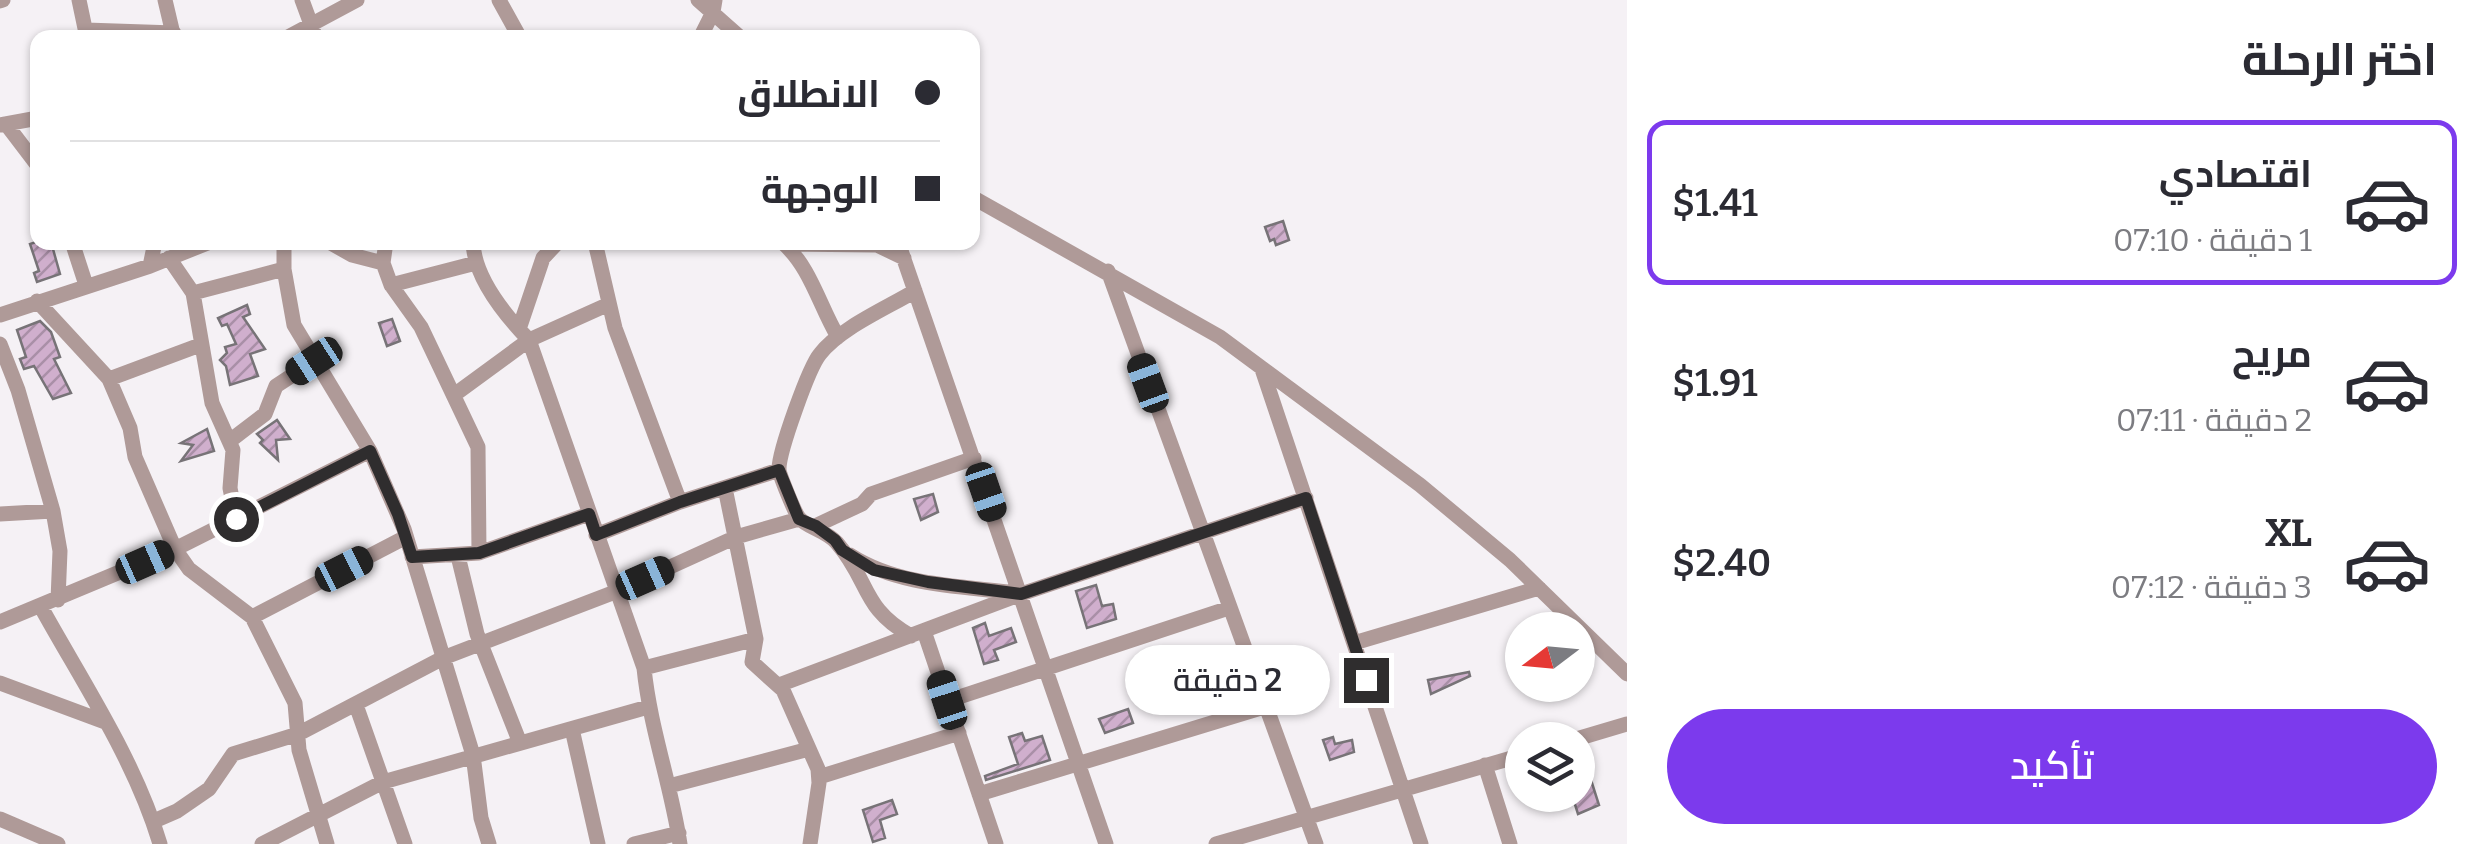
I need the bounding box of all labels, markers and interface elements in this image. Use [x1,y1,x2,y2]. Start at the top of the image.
text: اختر الرحلة [2242,33,2437,87]
text: الانطلاق [737,71,880,117]
text: اقتصادي [2159,151,2312,197]
icon: car [2342,158,2432,248]
text: الوجهة [761,167,880,213]
text: $1.41 [1672,180,1758,226]
text: 1 دقيقة · 07:10 [2113,221,2312,259]
text: مريح [2232,331,2312,377]
car [281,332,347,390]
icon: car [2342,338,2432,428]
car [1124,350,1172,416]
text: $1.91 [1672,360,1758,406]
text: 2 دقيقة · 07:11 [2116,401,2312,439]
car [962,459,1010,525]
route start [214,497,259,542]
text: XL [2265,510,2312,556]
icon: car [2342,518,2432,608]
car [111,536,179,588]
text: $2.40 [1672,540,1771,586]
car [310,542,378,596]
car [611,552,679,604]
text: 3 دقيقة · 07:12 [2111,568,2312,606]
north arrow [1505,612,1595,702]
map controls [1505,612,1595,812]
callout: 2 دقيقة [1126,645,1331,715]
route end [1344,658,1389,703]
text: 2 دقيقة [1173,661,1282,699]
car [923,667,971,733]
button: تأكيد [1667,709,2437,824]
button: layers [1505,722,1595,812]

